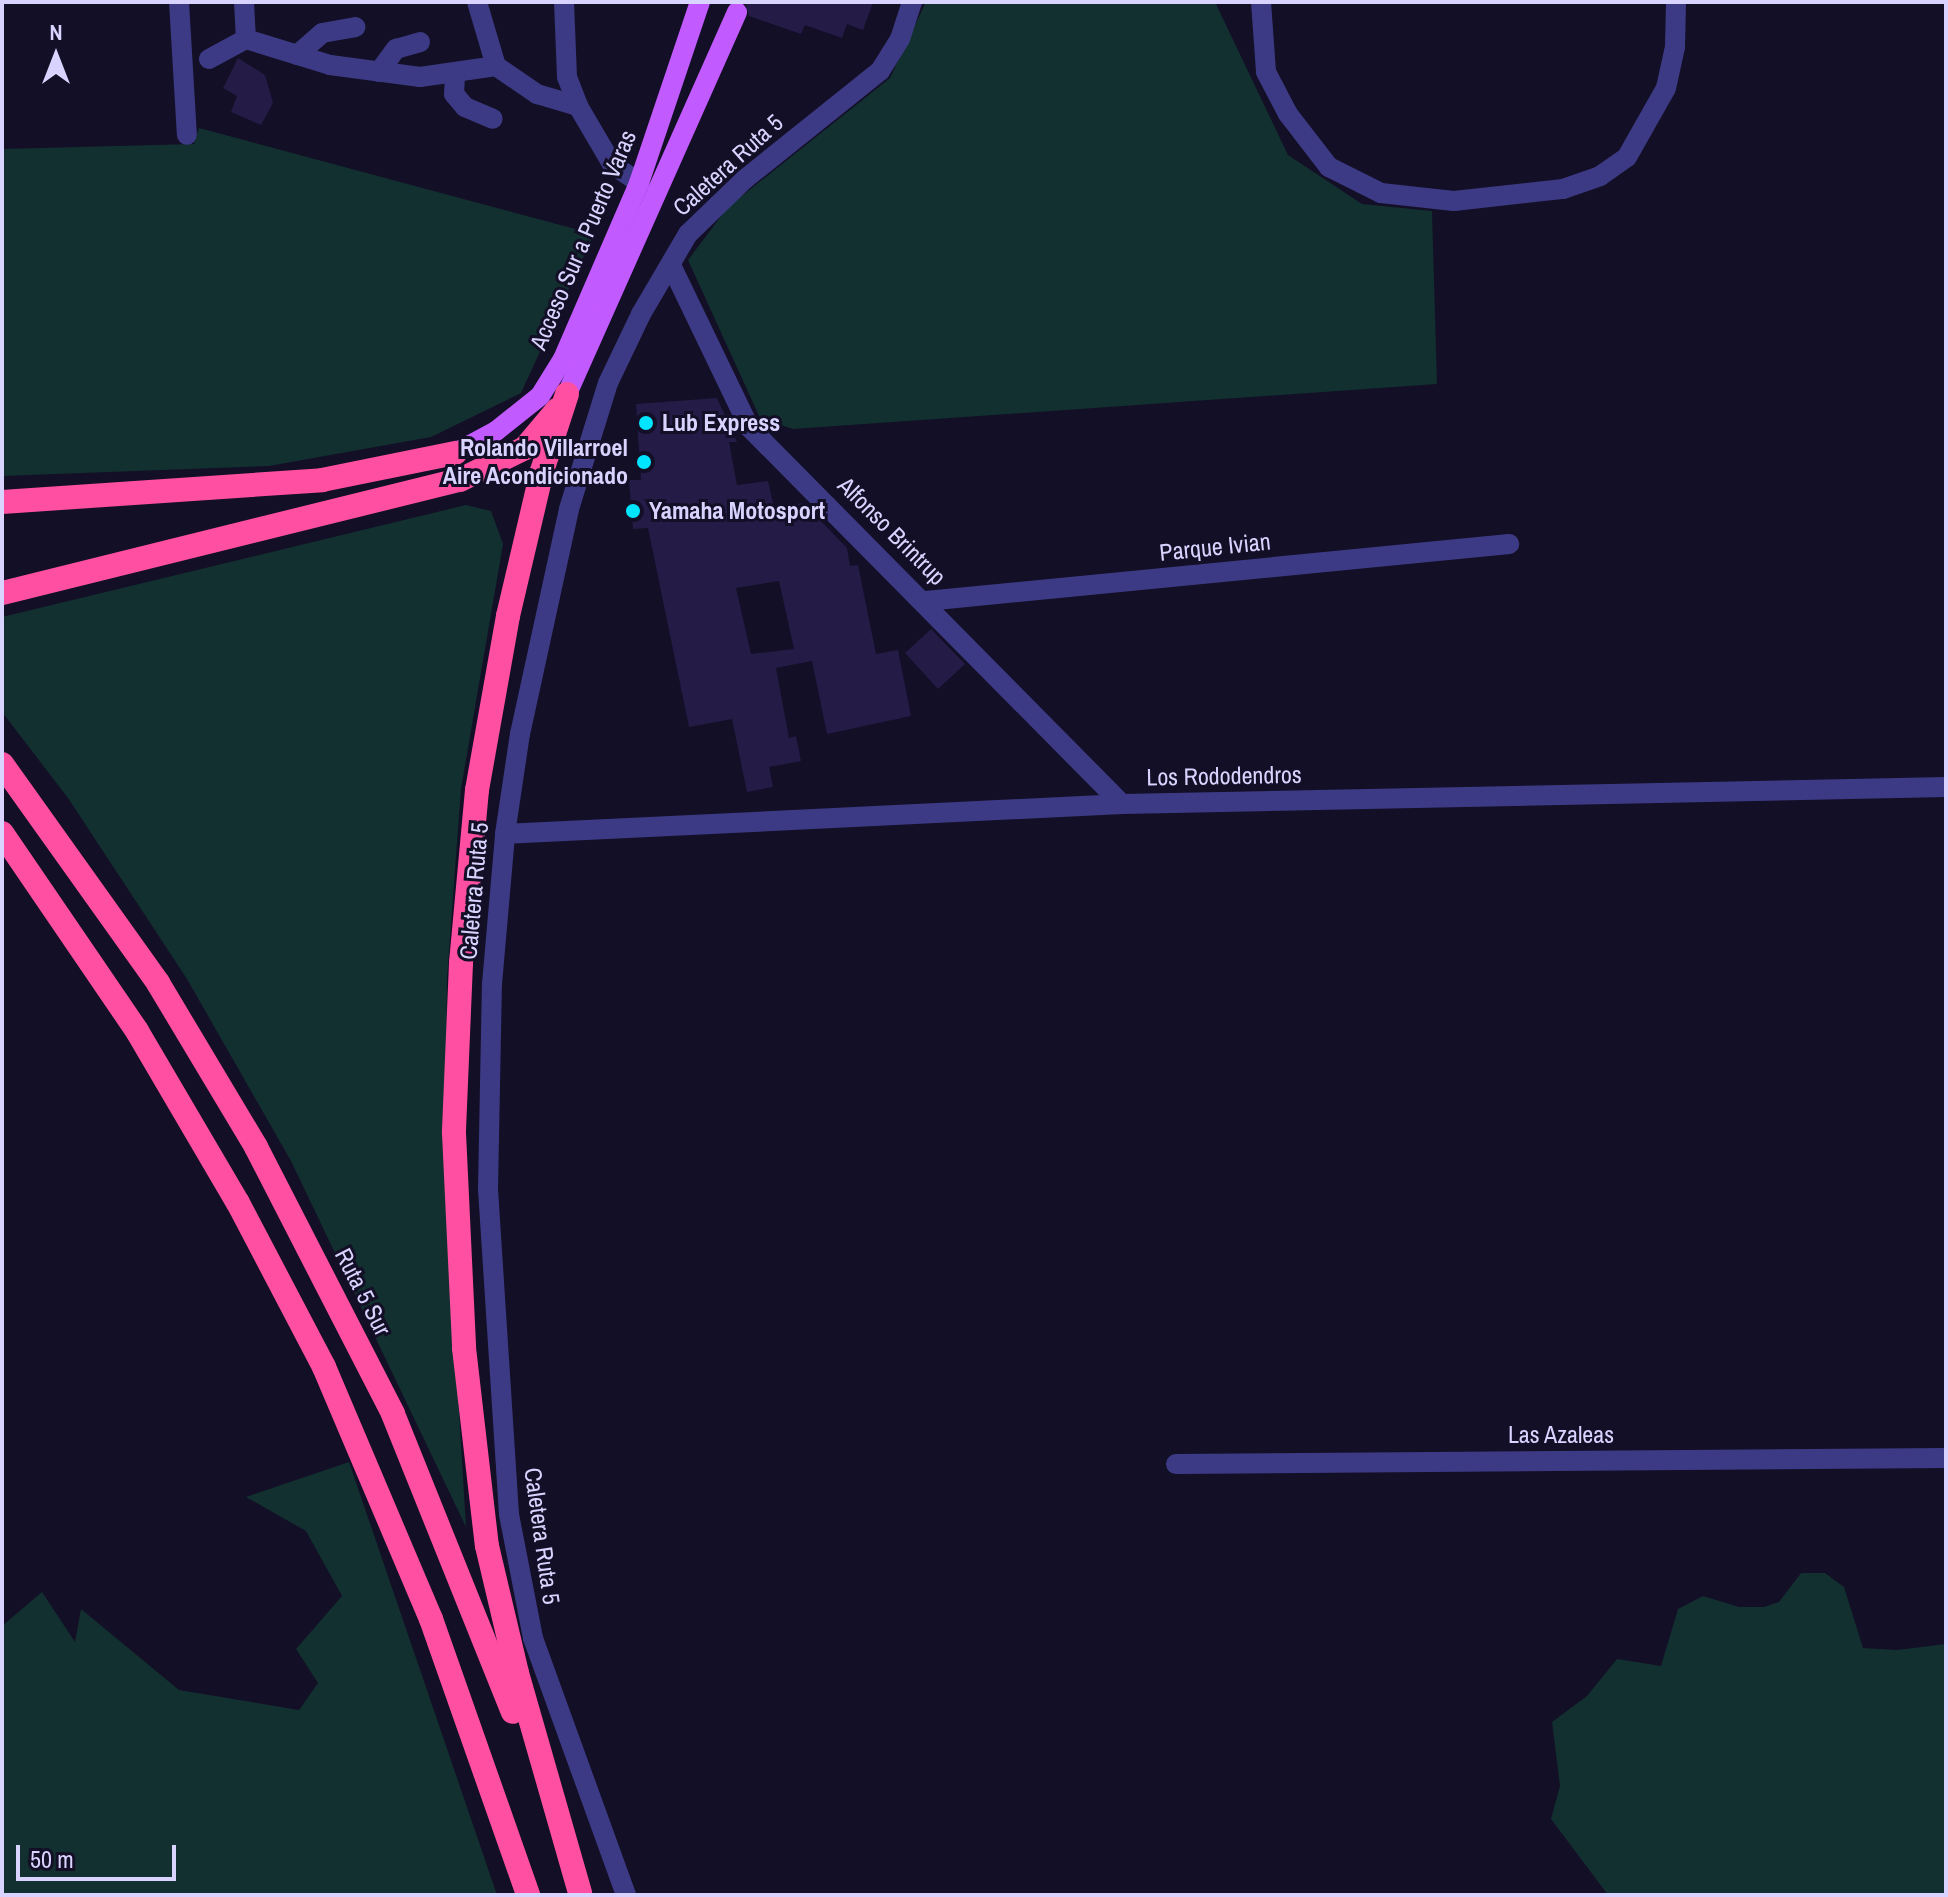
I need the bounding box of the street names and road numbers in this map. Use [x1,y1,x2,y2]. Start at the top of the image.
street label: Caletera Ruta 5 [667,108,789,222]
street label: Acceso Sur a Puerto Varas [524,126,642,354]
street label: Alfonso Brintrup [832,471,952,591]
street label: Parque Ivian [1158,527,1272,567]
street label: Los Rododendros [1146,760,1302,792]
street label: Caletera Ruta 5 [454,821,494,961]
street label: Ruta 5 Sur [329,1244,397,1340]
street label: Las Azaleas [1507,1421,1615,1449]
street label: Caletera Ruta 5 [518,1466,566,1606]

